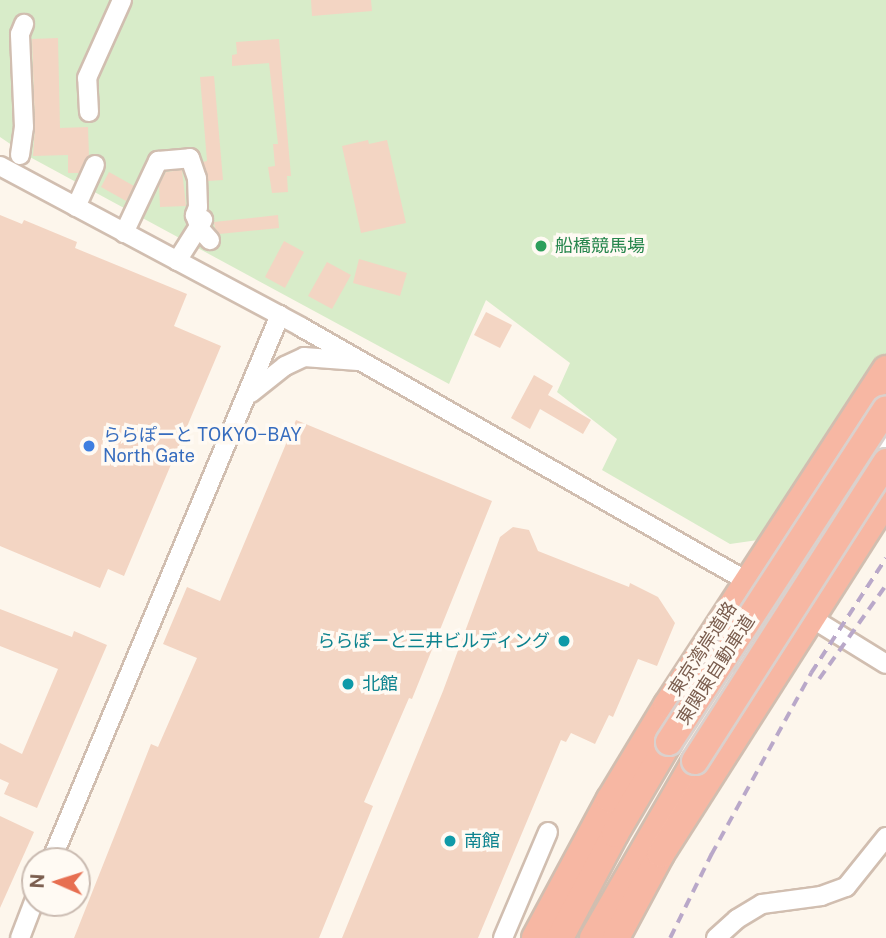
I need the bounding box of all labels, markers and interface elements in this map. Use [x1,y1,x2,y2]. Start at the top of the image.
place label: 船橋競馬場 [555,235,645,257]
marker: 船橋競馬場 [533,238,549,254]
place label: ららぽーと TOKYO−BAY North Gate [103,425,302,467]
marker: ららぽーと TOKYO−BAY North Gate [81,438,97,454]
street label: 東京湾岸道路 [665,598,741,700]
street label: 東関東自動車道 [673,611,759,729]
place label: ららぽーと三井ビルディング [316,630,550,652]
marker: ららぽーと三井ビルディング [556,633,572,649]
place label: 北館 [362,673,398,695]
marker: 北館 [340,676,356,692]
place label: 南館 [464,830,500,852]
marker: 南館 [442,833,458,849]
north arrow [21,847,91,917]
text: N [26,873,48,889]

